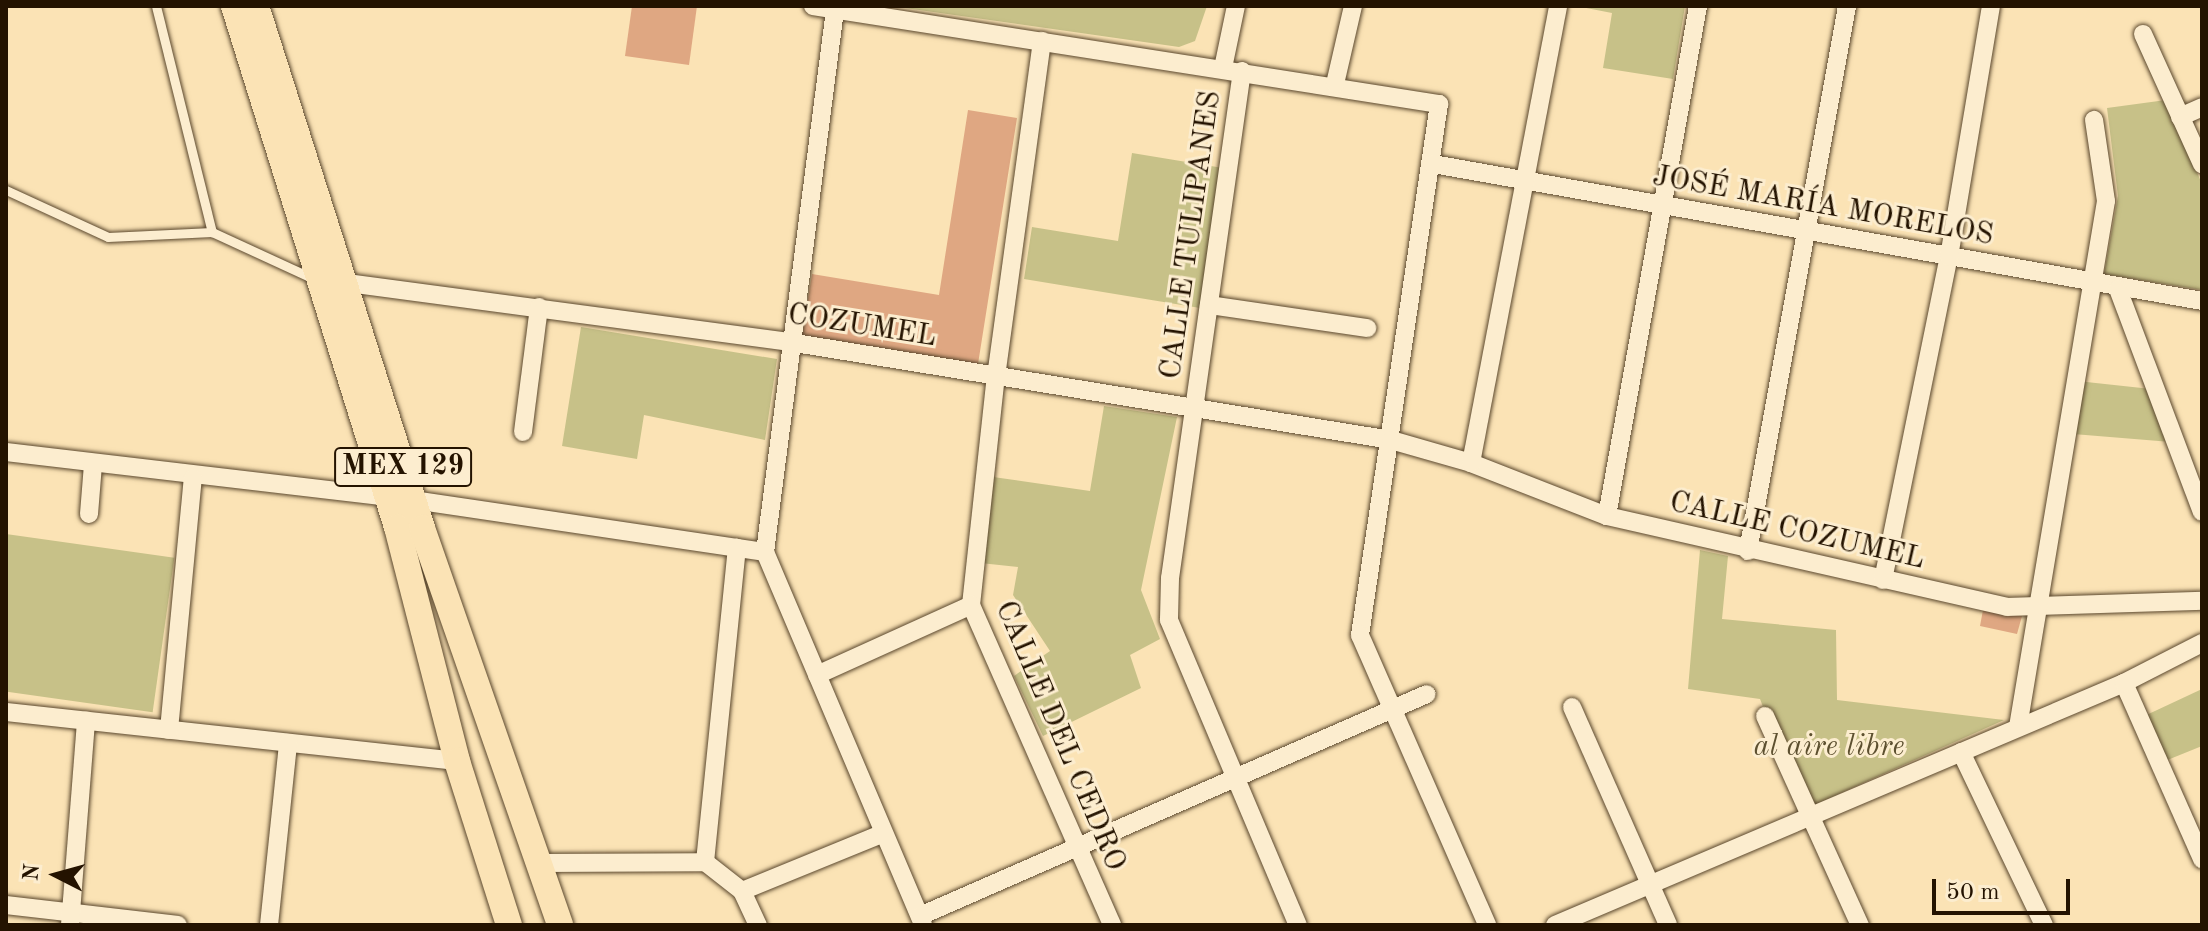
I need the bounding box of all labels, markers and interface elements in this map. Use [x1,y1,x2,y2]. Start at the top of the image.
street label: CALLE TULIPANES [1153,88,1229,382]
street label: JOSÉ MARÍA MORELOS [1650,158,1996,254]
street label: COZUMEL [785,296,939,356]
road number: MEX 129 [333,443,473,491]
street label: CALLE COZUMEL [1666,484,1928,578]
street label: CALLE DEL CEDRO [987,595,1133,877]
park label: al aire libre [1753,729,1905,765]
north arrow [16,835,96,915]
text: N [20,863,44,882]
scale bar [1936,863,2074,913]
text: 50 m [1946,881,2000,905]

